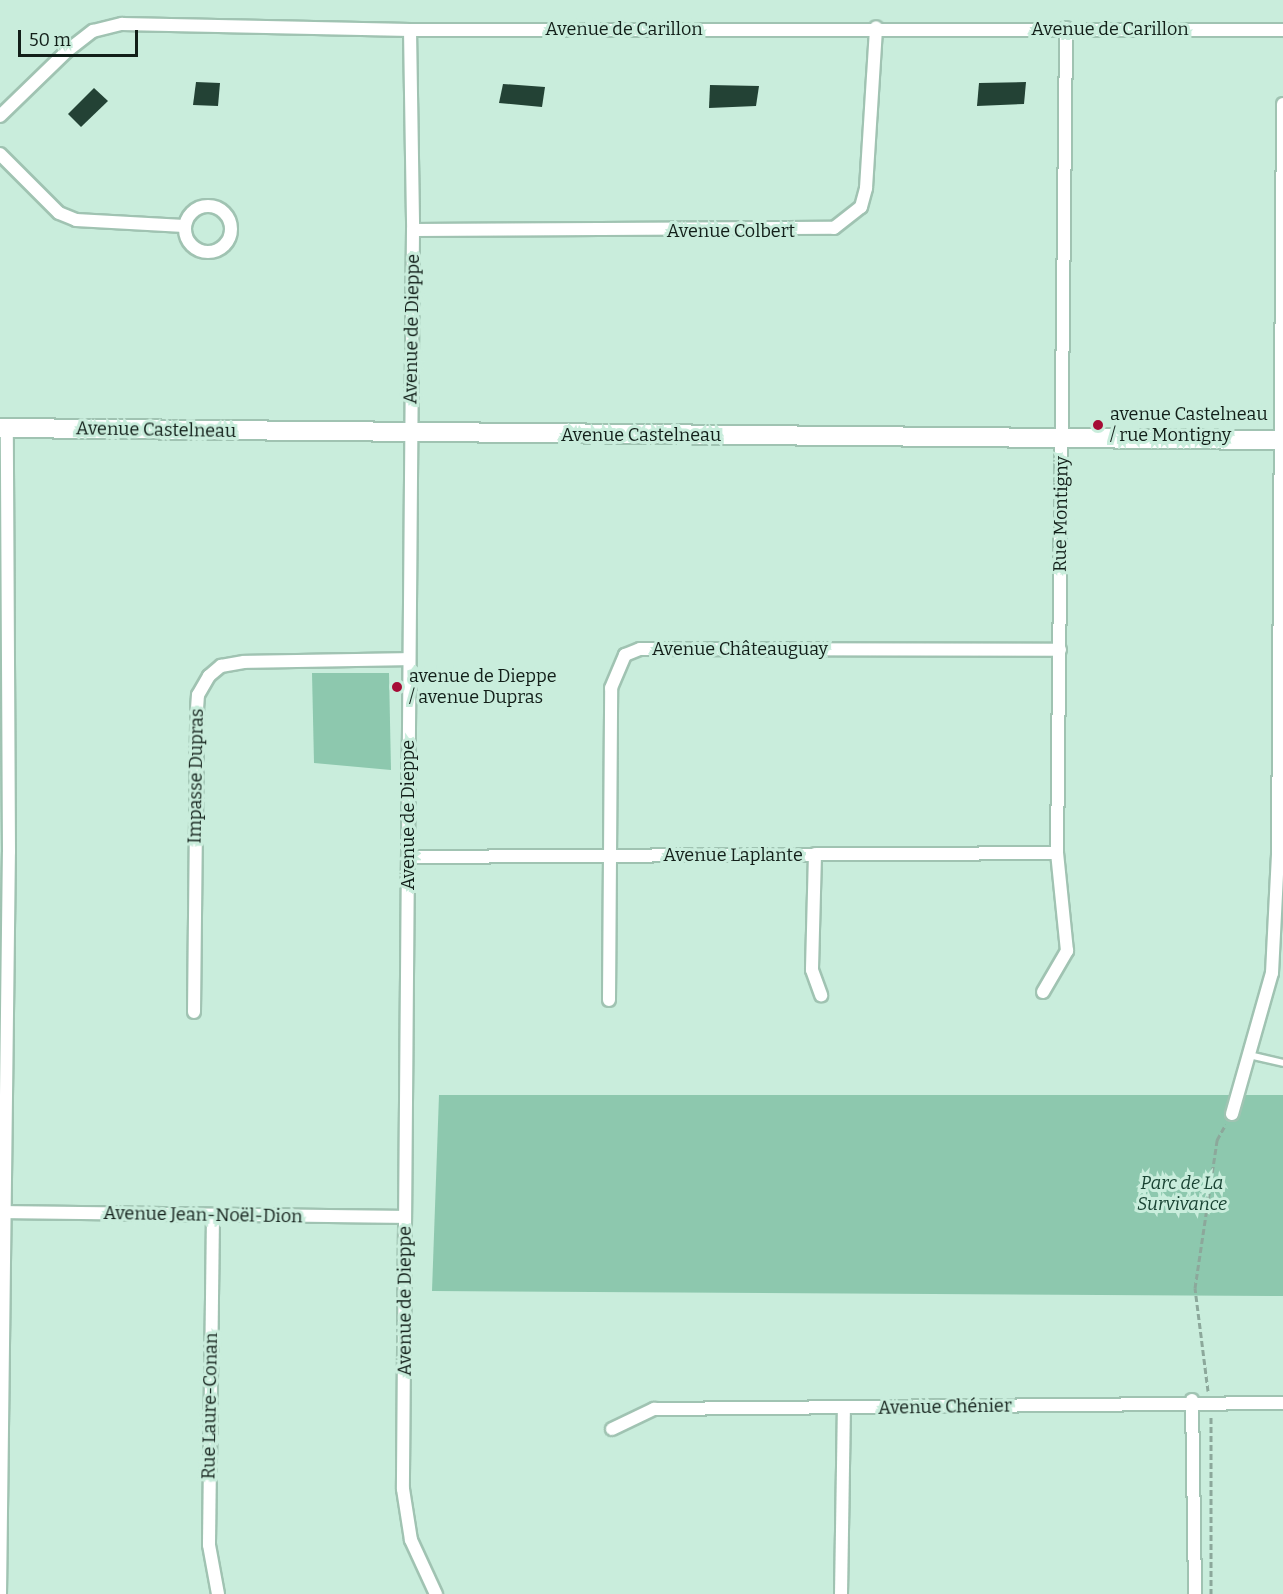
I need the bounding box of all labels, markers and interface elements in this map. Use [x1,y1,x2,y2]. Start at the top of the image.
scale bar [21,18,141,56]
street label: Avenue de Carillon [545,18,703,40]
street label: Avenue de Carillon [1031,18,1189,40]
text: 50 m [29,29,71,51]
street label: Avenue Colbert [667,220,795,242]
street label: Avenue de Dieppe [400,254,424,404]
place label: avenue Castelneau / rue Montigny [1110,404,1268,446]
street label: Avenue Castelneau [76,418,236,442]
marker: avenue Castelneau / rue Montigny [1091,418,1105,432]
street label: Avenue Castelneau [561,424,721,446]
street label: Rue Montigny [1049,456,1073,572]
street label: Avenue Châteauguay [652,638,828,660]
place label: avenue de Dieppe / avenue Dupras [409,666,557,708]
marker: avenue de Dieppe / avenue Dupras [390,680,404,694]
street label: Impasse Dupras [184,708,208,844]
street label: Avenue de Dieppe [397,740,419,890]
street label: Avenue Laplante [663,844,803,866]
park label: Parc de La Survivance [1137,1173,1227,1216]
street label: Avenue Jean-Noël-Dion [103,1202,303,1228]
street label: Avenue de Dieppe [394,1226,416,1376]
street label: Rue Laure-Conan [198,1333,222,1479]
street label: Avenue Chénier [878,1395,1012,1419]

